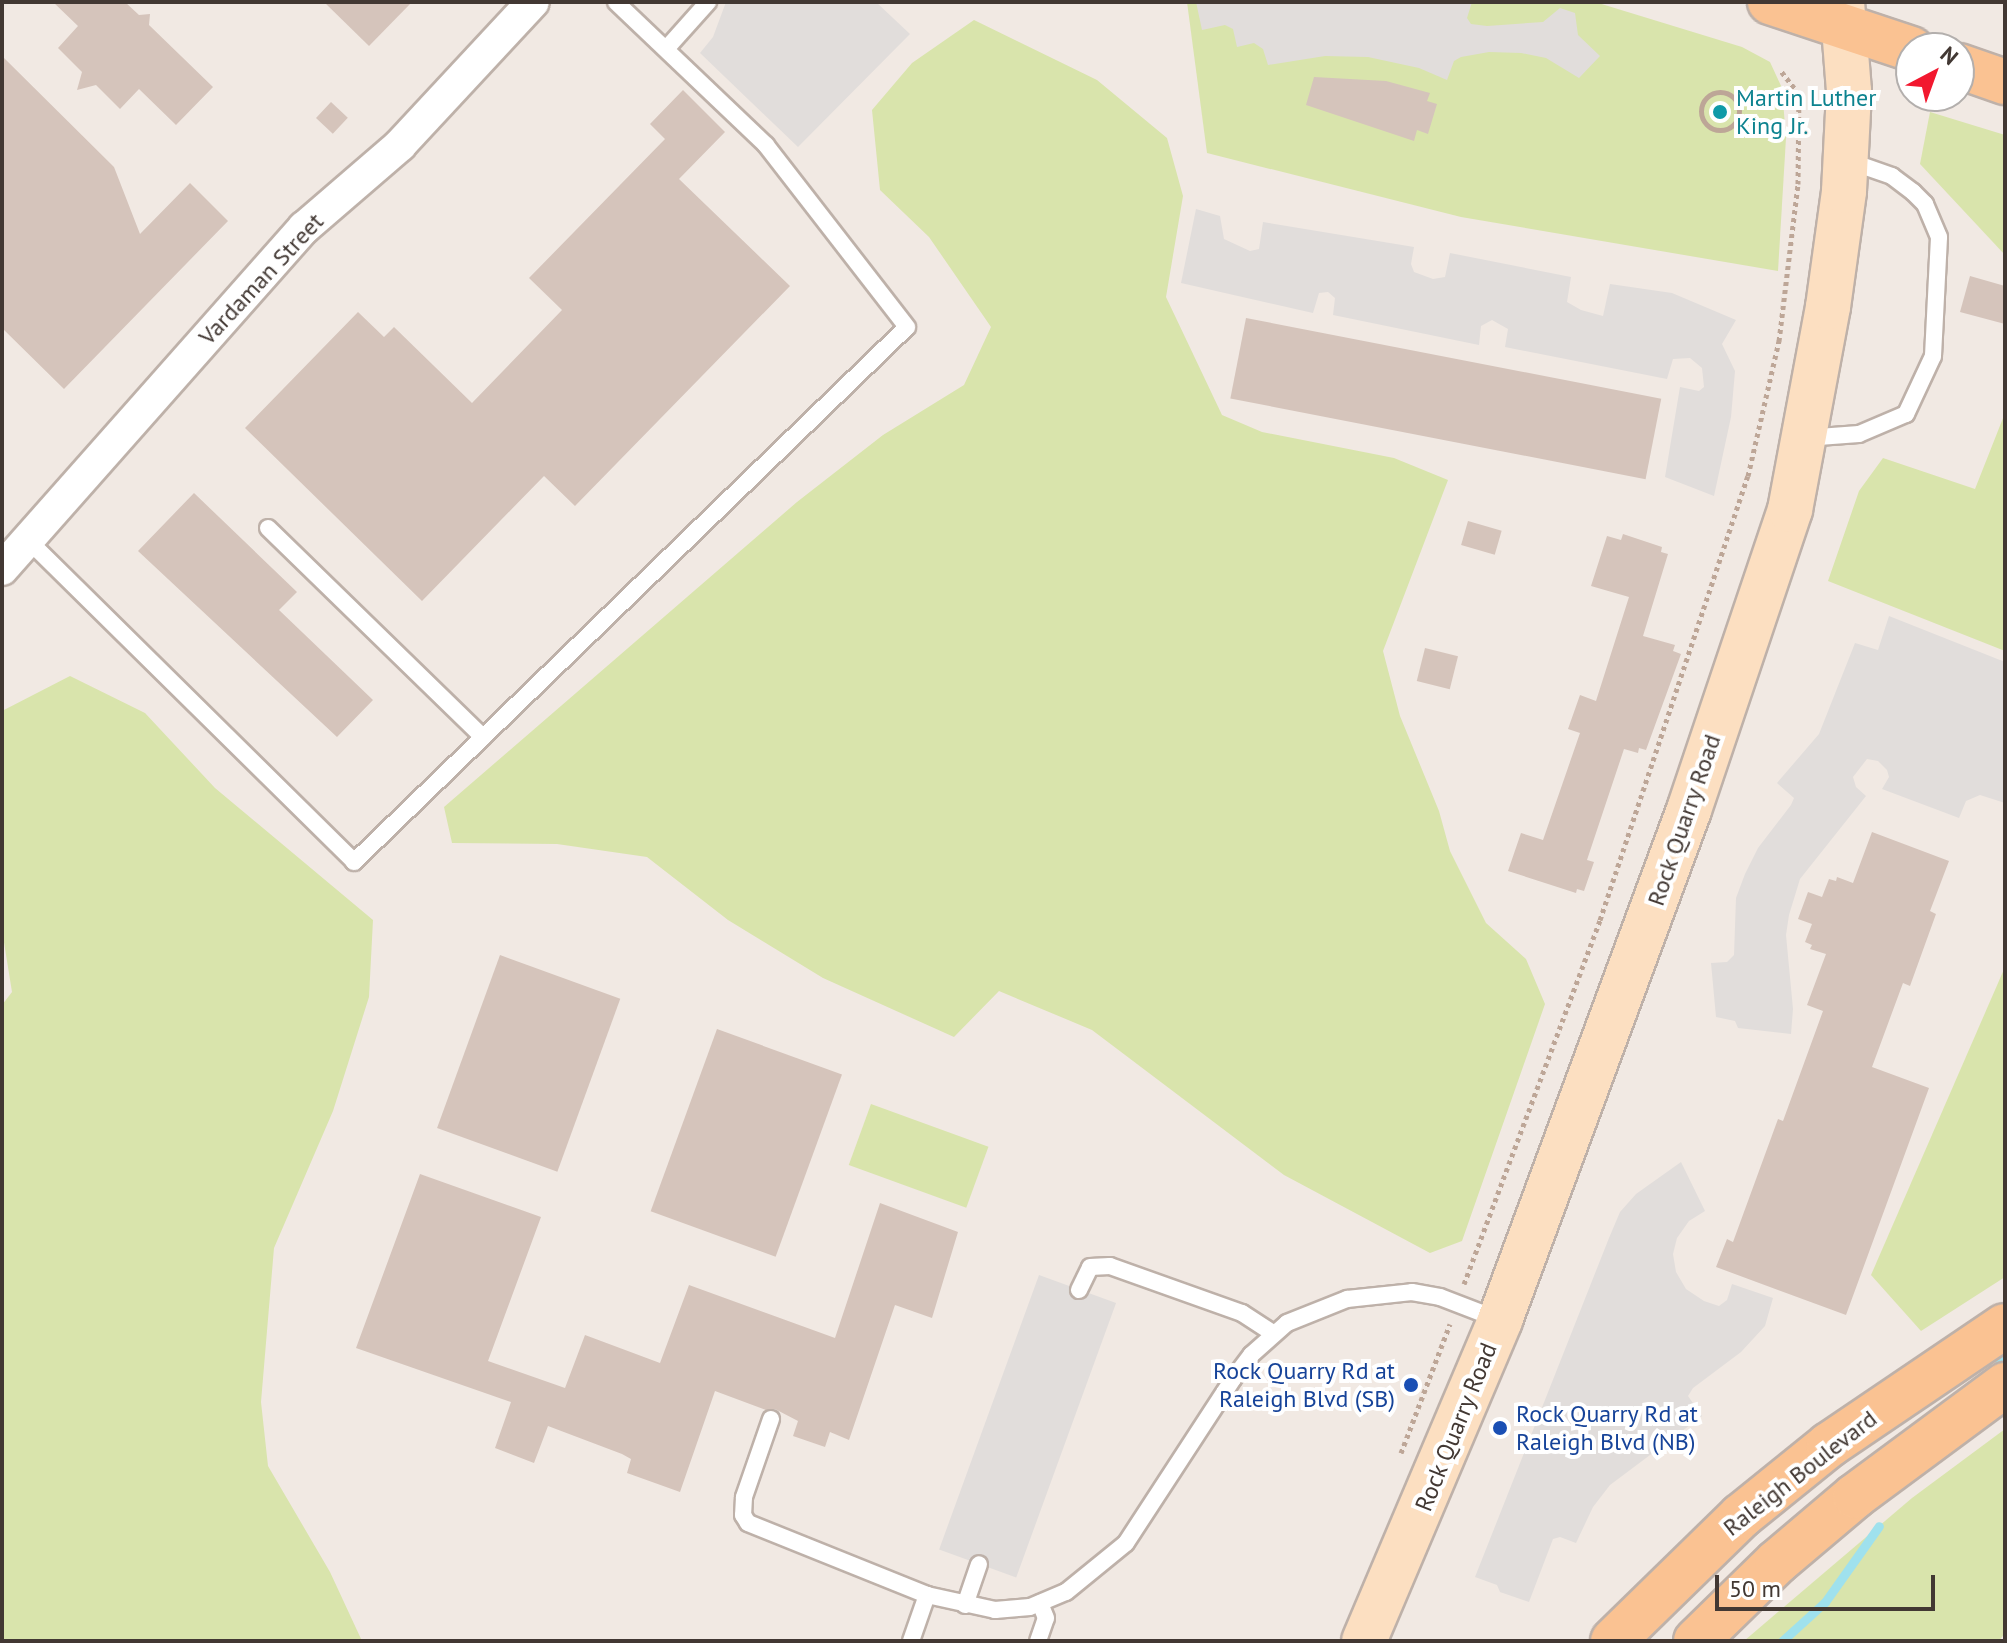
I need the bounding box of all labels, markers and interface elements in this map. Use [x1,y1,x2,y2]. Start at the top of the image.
north arrow [1895,32,1975,112]
text: N [1935,40,1964,71]
place label: Martin Luther King Jr. [1736,84,1876,140]
marker: Martin Luther King Jr. [1711,103,1729,121]
street label: Vardaman Street [193,207,329,351]
street label: Rock Quarry Road [1641,730,1727,910]
street label: Rock Quarry Road [1409,1338,1503,1516]
place label: Rock Quarry Rd at Raleigh Blvd (SB) [1211,1357,1395,1413]
marker: Rock Quarry Rd at Raleigh Blvd (SB) [1402,1376,1420,1394]
place label: Rock Quarry Rd at Raleigh Blvd (NB) [1516,1400,1700,1456]
street label: Raleigh Boulevard [1717,1404,1883,1542]
marker: Rock Quarry Rd at Raleigh Blvd (NB) [1491,1419,1509,1437]
scale bar [1719,1559,1939,1609]
text: 50 m [1729,1573,1781,1604]

